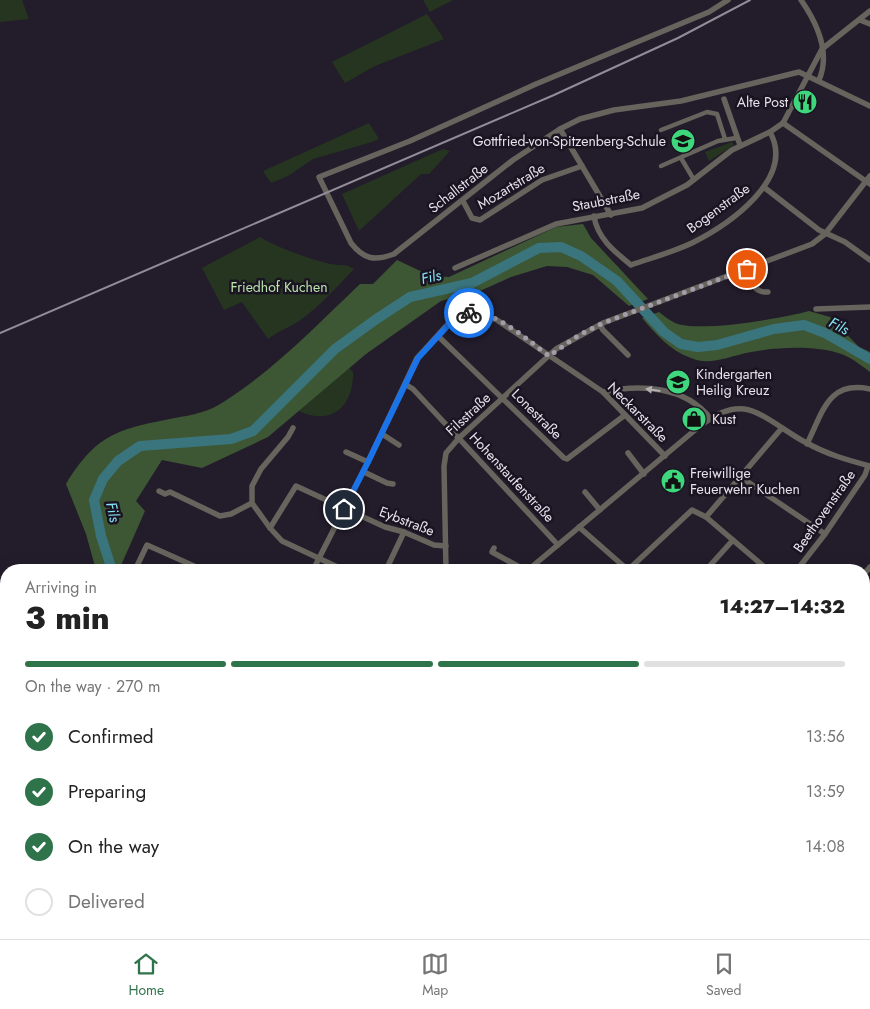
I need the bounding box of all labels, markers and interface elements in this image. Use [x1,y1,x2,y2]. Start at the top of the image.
restaurant icon: Alte Post [792,89,818,115]
place label: Alte Post [737,92,789,112]
school or university icon: Gottfried-von-Spitzenberg-Schule [670,128,696,154]
place label: Gottfried-von-Spitzenberg-Schule [473,131,666,151]
street label: Schallstraße [424,158,492,218]
street label: Mozartstraße [473,158,549,214]
street label: Bogenstraße [682,178,754,238]
street label: Staubstraße [570,184,642,216]
pin [726,248,768,290]
icon: bag [733,255,761,283]
water label: Fils [419,264,443,290]
park label: Friedhof Kuchen [231,277,328,297]
courier [444,288,494,338]
icon: bike [455,299,483,327]
water label: Fils [825,312,853,340]
place label: Kindergarten Heilig Kreuz [696,364,772,400]
school or university icon: Kindergarten Heilig Kreuz [665,369,691,395]
street label: Neckarstraße [603,377,673,447]
street label: Lonestraße [507,384,567,444]
one-way arrow [645,386,661,394]
street label: Filsstraße [441,388,495,440]
shop icon: Kust [681,406,707,432]
place label: Kust [712,409,736,429]
street label: Hohenstaufenstraße [465,427,559,527]
place label: Freiwillige Feuerwehr Kuchen [690,463,800,499]
street label: Beethovenstraße [788,466,860,556]
public building icon: Freiwillige Feuerwehr Kuchen [660,468,686,494]
pin [323,488,365,530]
icon: home [330,495,358,523]
water label: Fils [100,500,126,524]
street label: Eybstraße [377,501,437,541]
text: Arriving in [25,576,97,599]
text: 14:27–14:32 [720,593,845,620]
text: 3 min [25,595,110,641]
text: On the way · 270 m [25,675,160,698]
icon: check [25,723,53,751]
text: Confirmed [68,723,154,750]
text: 13:56 [806,725,845,748]
icon: check [25,778,53,806]
text: Preparing [68,778,146,805]
text: 13:59 [806,780,845,803]
icon: check [25,833,53,861]
text: On the way [68,833,159,860]
text: 14:08 [805,835,845,858]
text: Delivered [68,888,145,915]
tab: Home [128,950,164,1000]
tab: Map [421,950,449,1000]
tab: Saved [706,950,742,1000]

